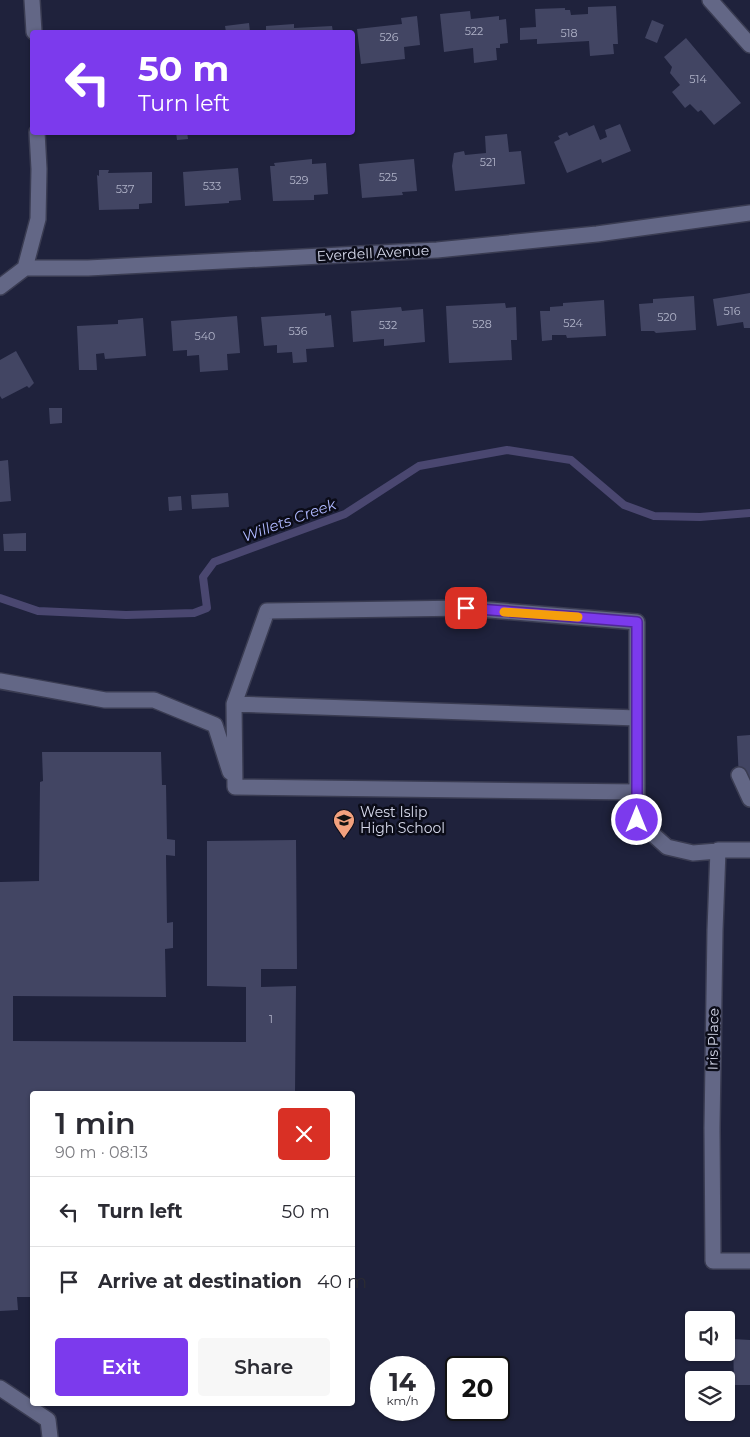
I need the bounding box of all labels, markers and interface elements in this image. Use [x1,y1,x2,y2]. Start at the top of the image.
house number: 522 [465,24,483,38]
house number: 518 [560,26,578,40]
house number: 526 [379,30,399,44]
text: 50 m [138,47,229,90]
icon: left [55,50,120,115]
house number: 514 [689,72,707,86]
text: Turn left [138,90,230,117]
house number: 521 [480,155,496,169]
house number: 525 [379,170,397,184]
house number: 529 [289,173,309,187]
house number: 533 [203,179,221,193]
house number: 537 [116,182,134,196]
street label: Everdell Avenue [316,241,430,265]
house number: 516 [724,304,741,318]
house number: 520 [657,310,677,324]
house number: 524 [563,316,583,330]
house number: 528 [472,317,492,331]
house number: 532 [379,318,397,332]
house number: 536 [288,324,308,338]
house number: 540 [195,329,215,343]
water label: Willets Creek [240,494,339,546]
pin [445,587,487,629]
icon: arrive [452,594,480,622]
position arrow [610,793,662,845]
place label: West Islip High School [360,803,445,837]
school or university icon: West Islip High School [332,808,356,839]
street label: Iris Place [703,1008,723,1070]
house number: 1 [269,1012,273,1026]
text: 1 min [55,1105,136,1142]
button: close [278,1108,330,1160]
text: 90 m · 08:13 [55,1143,148,1162]
icon: left [55,1198,83,1226]
text: Turn left [98,1200,183,1223]
text: 50 m [282,1200,330,1223]
icon: arrive [55,1268,83,1296]
text: Arrive at destination [98,1270,302,1293]
text: 40 m [317,1270,367,1293]
map controls [685,1311,735,1421]
button: sound [685,1311,735,1361]
button: Exit [55,1338,188,1396]
button: Share [198,1338,330,1396]
speed limit sign: 20 [445,1356,510,1421]
text: 14 [389,1367,416,1397]
button: layers [685,1371,735,1421]
text: km/h [386,1393,419,1408]

